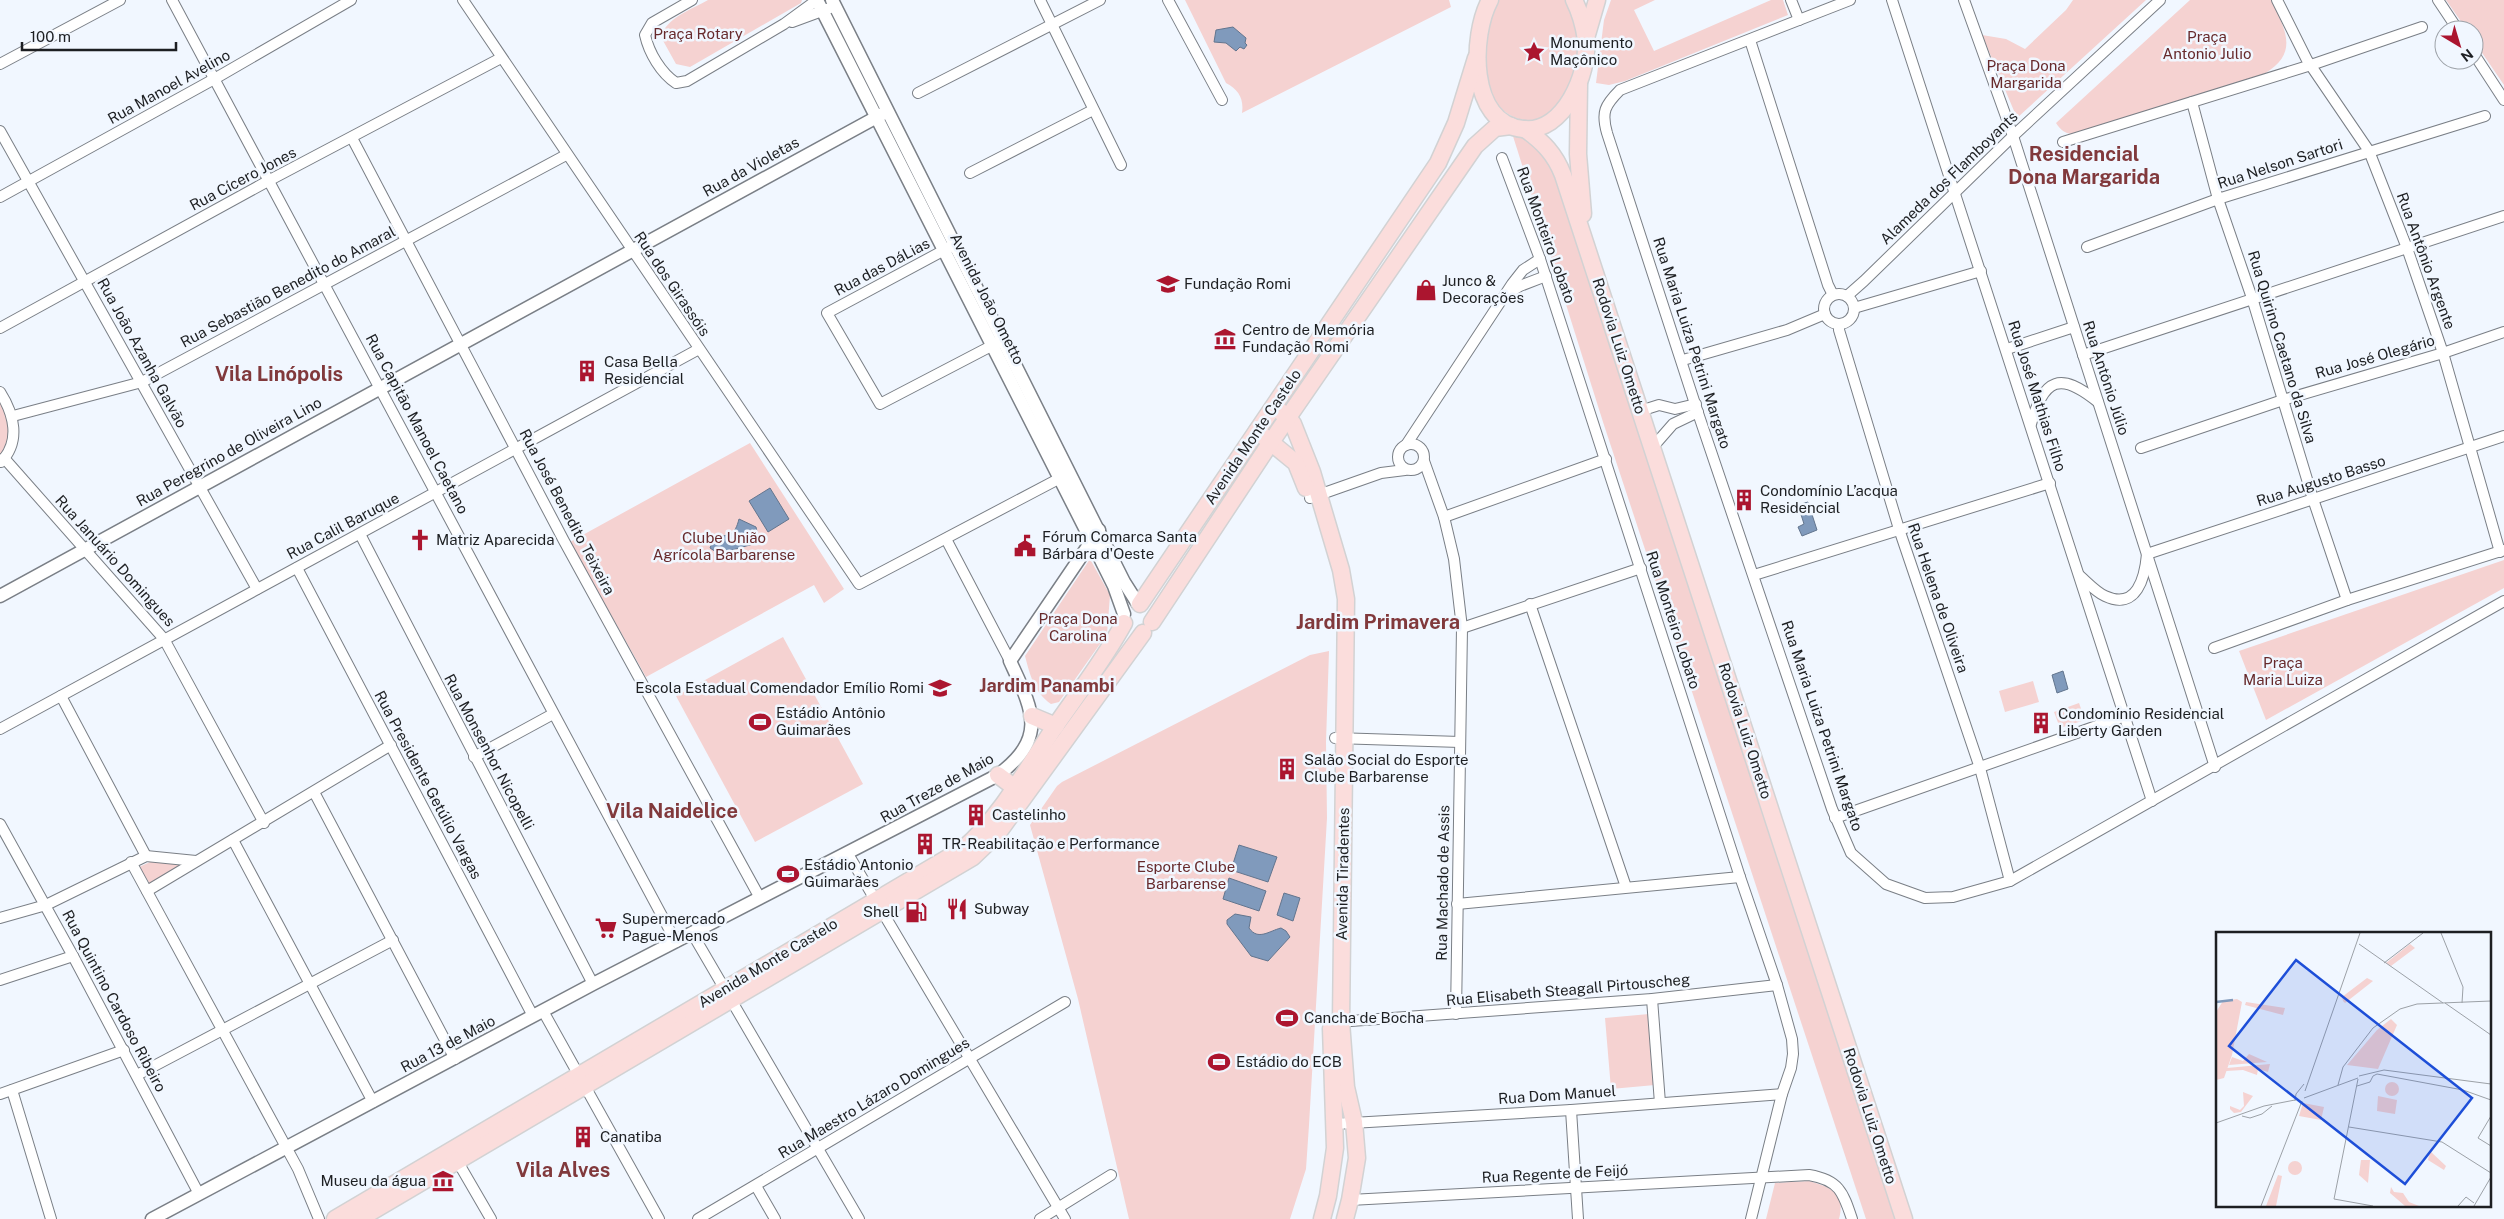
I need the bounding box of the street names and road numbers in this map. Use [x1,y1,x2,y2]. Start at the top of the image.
street label: Rua Manoel Avelino [105,46,233,127]
street label: Alameda dos Flamboyants [1877,108,2021,248]
street label: Rua da Violetas [700,133,802,200]
street label: Rua Nelson Sartori [2215,135,2345,192]
street label: Rua Cícero Jones [187,143,299,214]
street label: Rua Monteiro Lobato [1514,164,1579,305]
street label: Rua Antônio Argente [2394,190,2459,332]
street label: Rua Sebastião Benedito do Amaral [177,223,398,351]
street label: Rua dos Girassóis [631,228,714,339]
street label: Avenida João Ometto [947,230,1028,367]
street label: Rua das DáLias [831,234,932,299]
street label: Rua Maria Luiza Petrini Margato [1650,235,1735,451]
street label: Rua Quirino Caetano da Silva [2245,248,2320,445]
street label: Rua João Azanha Galvão [94,275,191,431]
street label: Rodovia Luiz Ometto [1589,276,1650,416]
street label: Rua José Mathias Filho [2005,318,2070,473]
street label: Rua Antônio Júlio [2080,318,2133,437]
street label: Rua Capitão Manoel Caetano [363,331,472,517]
street label: Rua José Olegário [2313,331,2437,382]
street label: Avenida Monte Castelo [1201,366,1304,507]
street label: Rua Peregrino de Oliveira Lino [133,393,324,510]
street label: Rua José Benedito Teixeira [516,426,618,598]
street label: Rua Augusto Basso [2254,452,2388,509]
street label: Rua Calil Baruque [284,489,402,562]
street label: Rua Januário Domingues [52,492,179,630]
street label: Rua Helena de Oliveira [1905,521,1972,675]
street label: Rua Monteiro Lobato [1643,549,1704,691]
street label: Rua Maria Luiza Petrini Margato [1778,618,1867,833]
street label: Rodovia Luiz Ometto [1715,661,1776,801]
street label: Rua Monsenhor Nicopelli [441,671,538,833]
street label: Rua Presidente Getúlio Vargas [371,688,485,882]
street label: Rua Treze de Maio [877,749,996,826]
street label: Rua Machado de Assis [1433,805,1452,961]
street label: Avenida Tiradentes [1333,807,1352,941]
street label: Rua Quintino Cardoso Ribeiro [59,907,170,1095]
street label: Avenida Monte Castelo [695,914,840,1011]
street label: Rua Elisabeth Steagall Pirtouscheg [1445,970,1691,1009]
street label: Rua 13 de Maio [398,1012,498,1076]
street label: Rua Maestro Lázaro Domingues [775,1034,972,1161]
street label: Rodovia Luiz Ometto [1840,1046,1901,1186]
street label: Rua Dom Manuel [1497,1082,1616,1107]
street label: Rua Regente de Feijó [1481,1161,1629,1186]

